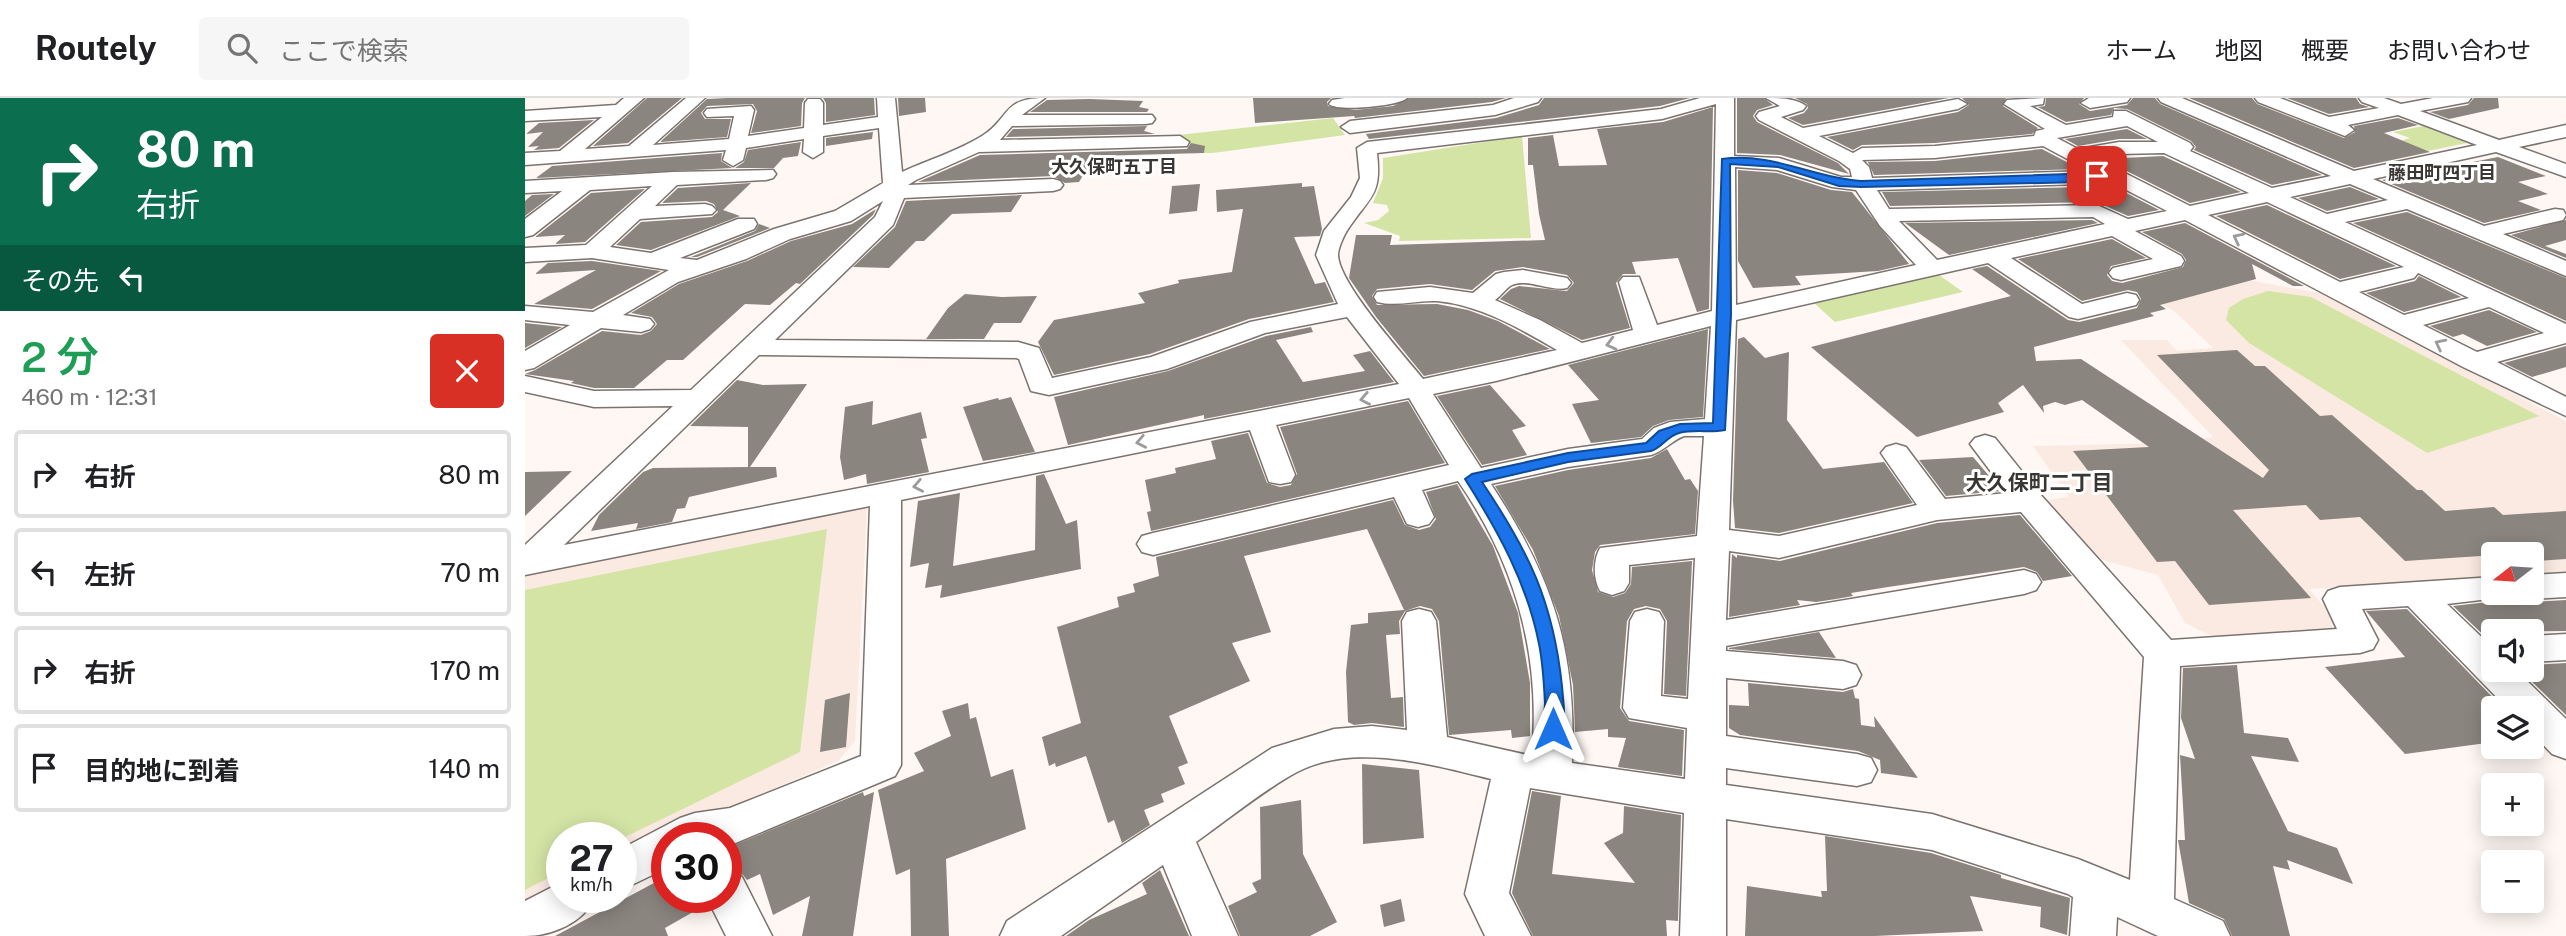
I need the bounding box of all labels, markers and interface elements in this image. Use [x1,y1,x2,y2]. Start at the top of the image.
search box [199,17,689,80]
text: Routely [35,29,157,67]
icon: search [223,29,261,67]
text: ここで検索 [279,35,409,66]
text: ホーム [2106,36,2177,64]
text: 地図 [2215,36,2263,64]
text: 概要 [2301,36,2349,64]
text: お問い合わせ [2387,36,2531,64]
text: 80 m [136,120,255,178]
icon: right [21,126,112,217]
pin [2067,146,2127,206]
district label: 大久保町五丁目 [1051,156,1177,177]
icon: arrive [2078,157,2116,195]
district label: 藤田町四丁目 [2388,162,2496,183]
text: 右折 [136,186,200,223]
one-way arrow [2233,233,2245,247]
icon: left [113,259,151,297]
text: その先 [21,265,99,296]
text: 2 分 [21,332,99,381]
button: close [430,334,504,408]
one-way arrow [1605,336,1617,350]
one-way arrow [2434,338,2447,352]
text: 460 m · 12:31 [21,383,158,410]
one-way arrow [1359,391,1371,406]
one-way arrow [1135,434,1147,449]
icon: right [25,455,63,493]
text: 80 m [439,459,500,490]
text: 右折 [84,461,136,492]
district label: 大久保町二丁目 [1966,470,2113,495]
one-way arrow [912,477,924,492]
north arrow [2481,542,2545,606]
map controls [2481,542,2544,913]
icon: left [25,553,63,591]
text: 70 m [440,557,500,588]
text: 左折 [84,559,136,590]
button: sound [2481,619,2544,682]
icon: right [25,651,63,689]
text: 170 m [430,655,500,686]
text: 右折 [84,657,136,688]
position arrow [1516,692,1590,766]
button: layers [2481,696,2544,759]
icon: arrive [25,749,63,787]
text: 140 m [428,753,500,784]
text: 目的地に到着 [84,755,240,786]
button: + [2481,773,2544,836]
speed limit sign: 30 [651,822,742,913]
text: 27 [569,838,614,879]
button: − [2481,850,2544,913]
text: km/h [570,874,613,895]

